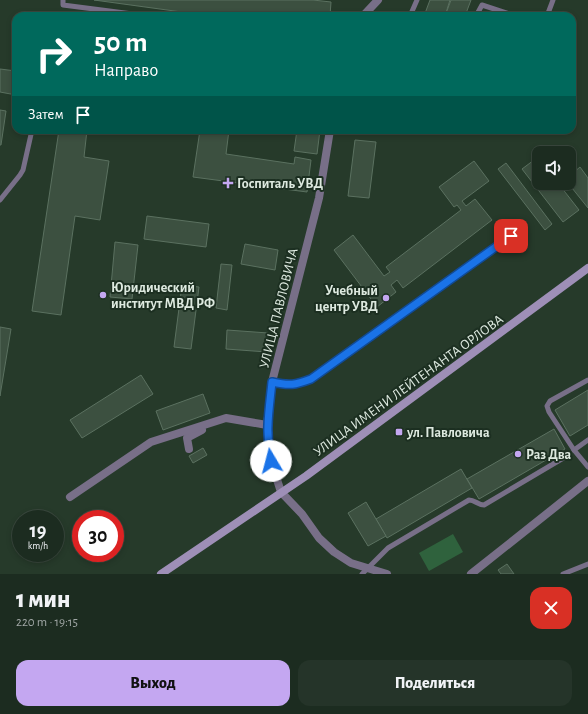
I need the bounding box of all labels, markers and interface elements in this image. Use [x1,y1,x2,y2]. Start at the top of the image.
icon: right [28,28,80,80]
text: 50 m [94,29,148,57]
text: Направо [94,62,158,80]
icon: arrive [72,104,94,126]
text: Затем [28,107,64,122]
map controls [532,146,576,190]
button: sound [532,146,576,190]
marker: Госпиталь УВД [222,177,234,189]
place label: Госпиталь УВД [237,177,323,191]
pin [494,219,528,253]
icon: arrive [500,225,522,247]
street label: УЛИЦА ПАВЛОВИЧА [257,247,301,370]
place label: Юридический институт МВД РФ [111,281,215,311]
place label: Учебный центр УВД [315,284,378,314]
marker: Юридический институт МВД РФ [98,290,108,300]
marker: Учебный центр УВД [381,293,391,303]
street label: УЛИЦА ИМЕНИ ЛЕЙТЕНАНТА ОРЛОВА [311,312,506,459]
place label: ул. Павловича [406,426,490,440]
marker: ул. Павловича [394,427,404,437]
position arrow [250,440,292,482]
place label: Раз Два [526,448,572,462]
marker: Раз Два [513,449,523,459]
speed limit sign: 30 [72,510,124,562]
text: 19 [30,521,46,541]
text: km/h [28,541,48,551]
button: close [530,587,572,629]
text: 1 мин [16,588,70,612]
text: 220 m · 19:15 [16,616,78,629]
button: Выход [16,660,290,706]
button: Поделиться [298,660,572,706]

